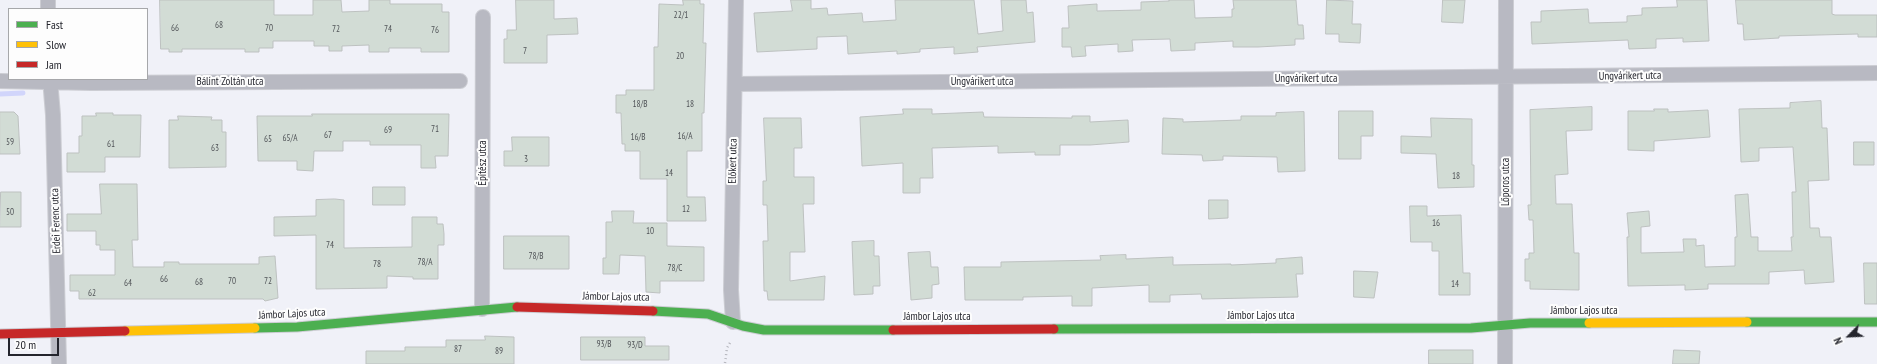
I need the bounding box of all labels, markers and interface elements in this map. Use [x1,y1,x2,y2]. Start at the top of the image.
legend [8,8,148,80]
house number: 22/1 [674,10,688,20]
text: Fast [46,17,63,32]
house number: 68 [215,20,223,30]
house number: 66 [171,23,179,33]
house number: 70 [265,23,273,33]
house number: 72 [332,24,340,34]
house number: 74 [384,24,392,34]
house number: 76 [431,25,439,35]
text: Slow [46,37,66,52]
house number: 7 [523,46,527,56]
house number: 20 [676,51,684,61]
text: Jam [46,57,62,72]
street label: Ungvárikert utca [1599,69,1661,83]
street label: Ungvárikert utca [1275,72,1337,86]
street label: Bálint Zoltán utca [196,75,264,89]
street label: Ungvárikert utca [951,75,1013,89]
house number: 18/B [633,99,647,109]
house number: 18 [686,99,694,109]
house number: 71 [431,124,439,134]
house number: 69 [384,125,392,135]
house number: 67 [324,130,332,140]
house number: 16/A [677,131,693,141]
house number: 16/B [631,132,645,142]
house number: 65/A [282,133,298,143]
house number: 65 [264,134,272,144]
house number: 59 [6,137,14,147]
street label: Előkert utca [726,138,740,184]
house number: 61 [107,139,115,149]
street label: Építész utca [476,140,490,186]
house number: 63 [211,143,219,153]
house number: 3 [524,154,528,164]
street label: Lőporos utca [1499,158,1513,206]
house number: 14 [665,168,673,178]
house number: 18 [1452,171,1460,181]
street label: Erdei Ferenc utca [48,188,64,254]
house number: 12 [682,204,690,214]
house number: 50 [6,207,14,217]
house number: 16 [1432,218,1440,228]
house number: 10 [646,226,654,236]
house number: 74 [326,240,334,250]
house number: 78/B [529,251,543,261]
house number: 78/A [417,257,433,267]
house number: 78 [373,259,381,269]
house number: 78/C [668,263,682,273]
house number: 66 [160,274,168,284]
house number: 70 [228,276,236,286]
house number: 72 [264,276,272,286]
house number: 68 [195,277,203,287]
house number: 64 [124,278,132,288]
house number: 14 [1451,279,1459,289]
house number: 62 [88,288,96,298]
street label: Jámbor Lajos utca [582,290,650,304]
street label: Jámbor Lajos utca [1550,304,1618,318]
street label: Jámbor Lajos utca [258,306,326,322]
street label: Jámbor Lajos utca [1227,309,1295,323]
street label: Jámbor Lajos utca [903,310,971,324]
north arrow [1829,316,1869,356]
scale bar [10,330,61,356]
text: N [1830,335,1846,346]
text: 20 m [15,337,36,352]
house number: 93/B [597,339,611,349]
house number: 93/D [627,340,643,350]
house number: 87 [454,344,462,354]
house number: 89 [495,346,503,356]

